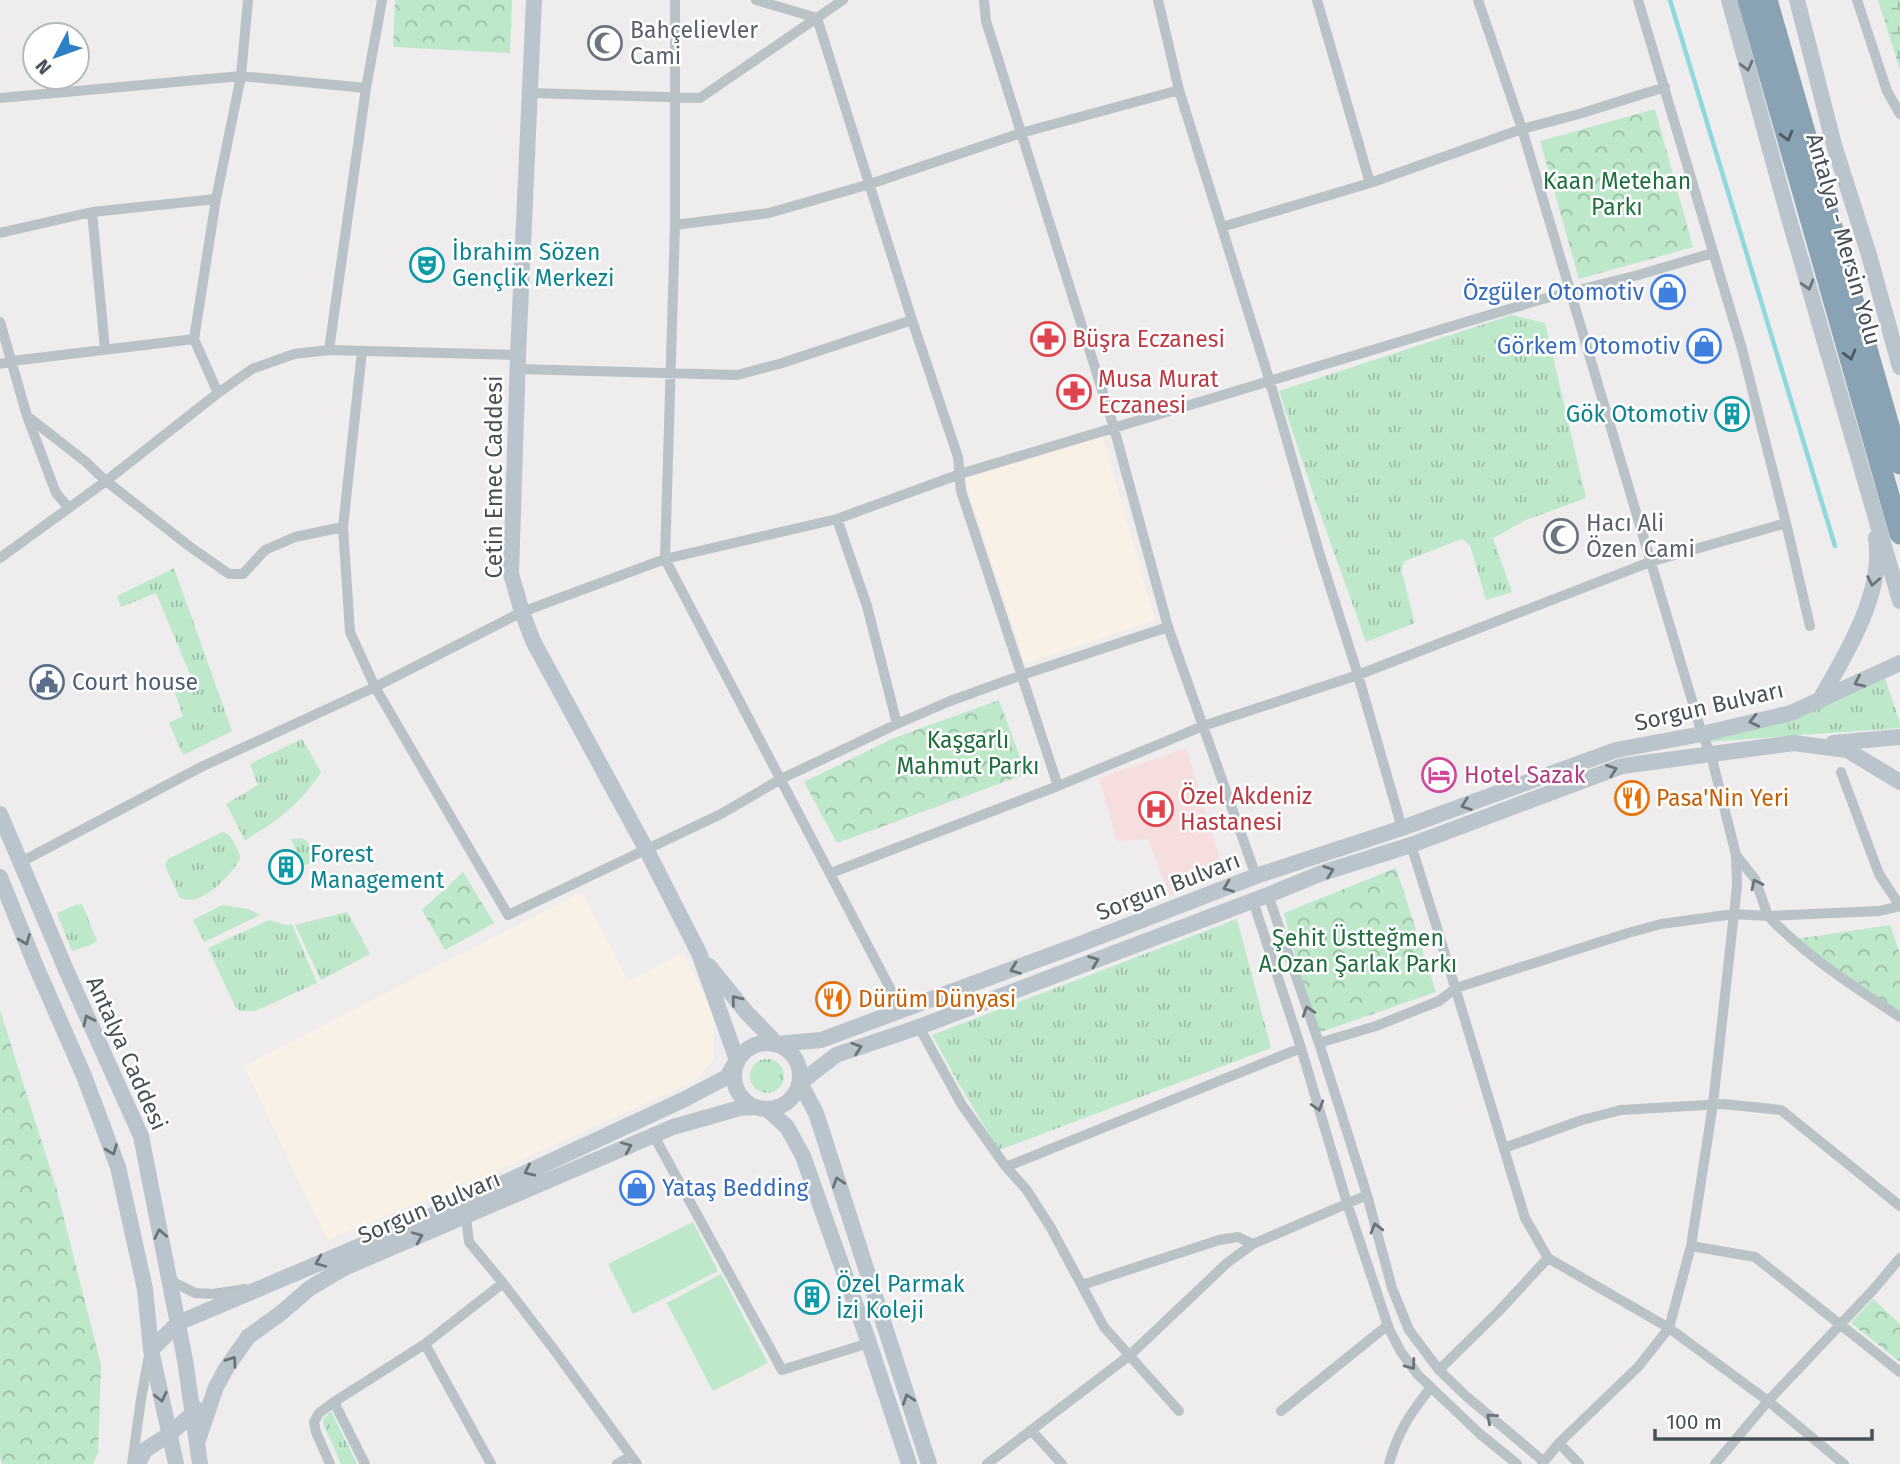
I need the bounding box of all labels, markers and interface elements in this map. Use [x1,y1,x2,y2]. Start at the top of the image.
place label: Bahçelievler Cami [630,16,758,70]
north arrow [21,21,91,91]
mosque icon: Bahçelievler Cami [586,24,624,62]
text: N [31,55,56,79]
one-way arrow [1739,60,1753,72]
one-way arrow [1779,130,1794,142]
street label: Antalya - Mersin Yolu [1800,130,1888,348]
park label: Kaan Metehan Parkı [1543,167,1691,221]
place label: İbrahim Sözen Gençlik Merkezi [452,238,614,292]
theatre icon: İbrahim Sözen Gençlik Merkezi [408,246,446,284]
shop icon: Özgüler Otomotiv [1649,273,1687,311]
place label: Özgüler Otomotiv [1463,278,1645,306]
one-way arrow [1800,279,1815,291]
pharmacy icon: Büşra Eczanesi [1029,320,1067,358]
place label: Büşra Eczanesi [1072,325,1225,353]
shop icon: Görkem Otomotiv [1685,327,1723,365]
place label: Görkem Otomotiv [1497,332,1681,360]
one-way arrow [1842,349,1856,361]
place label: Musa Murat Eczanesi [1098,365,1219,419]
pharmacy icon: Musa Murat Eczanesi [1055,373,1093,411]
street label: Cetin Emec Caddesi [480,375,508,579]
building icon: Gök Otomotiv [1713,395,1751,433]
place label: Gök Otomotiv [1566,400,1709,428]
place label: Hacı Ali Özen Cami [1586,509,1695,563]
mosque icon: Hacı Ali Özen Cami [1542,517,1580,555]
one-way arrow [1866,575,1881,587]
public building icon: Court house [28,663,66,701]
place label: Court house [72,668,198,696]
one-way arrow [1854,674,1867,688]
street label: Sorgun Bulvarı [1632,675,1786,737]
one-way arrow [1748,713,1760,728]
park label: Kaşgarlı Mahmut Parkı [896,726,1040,780]
hotel icon: Hotel Sazak [1420,756,1458,794]
place label: Hotel Sazak [1464,761,1586,789]
one-way arrow [1606,764,1618,778]
restaurant icon: Pasa'Nin Yeri [1613,779,1651,817]
place label: Özel Akdeniz Hastanesi [1180,782,1312,836]
place label: Pasa'Nin Yeri [1656,784,1789,812]
hospital icon: Özel Akdeniz Hastanesi [1137,790,1175,828]
one-way arrow [1460,796,1472,810]
place label: Forest Management [310,840,445,894]
street label: Sorgun Bulvarı [1092,846,1244,926]
building icon: Forest Management [267,848,305,886]
one-way arrow [1322,865,1335,879]
one-way arrow [1222,879,1234,893]
one-way arrow [1750,879,1764,891]
park label: Şehit Üstteğmen A.Ozan Şarlak Parkı [1259,924,1457,978]
one-way arrow [17,933,31,945]
one-way arrow [1087,956,1099,970]
one-way arrow [1010,961,1022,975]
street label: Antalya Caddesi [81,972,173,1134]
restaurant icon: Dürüm Dünyasi [814,980,852,1018]
place label: Dürüm Dünyasi [858,985,1016,1013]
one-way arrow [732,995,745,1007]
one-way arrow [1302,1005,1317,1017]
one-way arrow [82,1014,96,1027]
one-way arrow [851,1041,863,1056]
one-way arrow [1310,1100,1325,1112]
one-way arrow [620,1141,632,1155]
one-way arrow [104,1144,118,1156]
one-way arrow [523,1163,536,1177]
street label: Sorgun Bulvarı [354,1164,504,1250]
shop icon: Yataş Bedding [618,1169,656,1207]
place label: Yataş Bedding [662,1174,809,1202]
one-way arrow [832,1177,846,1189]
one-way arrow [1370,1222,1384,1234]
one-way arrow [153,1228,168,1240]
one-way arrow [411,1231,424,1245]
one-way arrow [315,1254,327,1268]
place label: Özel Parmak İzi Koleji [836,1270,965,1324]
building icon: Özel Parmak İzi Koleji [793,1278,831,1316]
one-way arrow [224,1356,236,1369]
one-way arrow [1403,1358,1415,1370]
one-way arrow [153,1391,168,1403]
one-way arrow [902,1393,916,1406]
scale bar [1655,1398,1872,1442]
text: 100 m [1666,1409,1722,1435]
one-way arrow [1486,1414,1499,1426]

